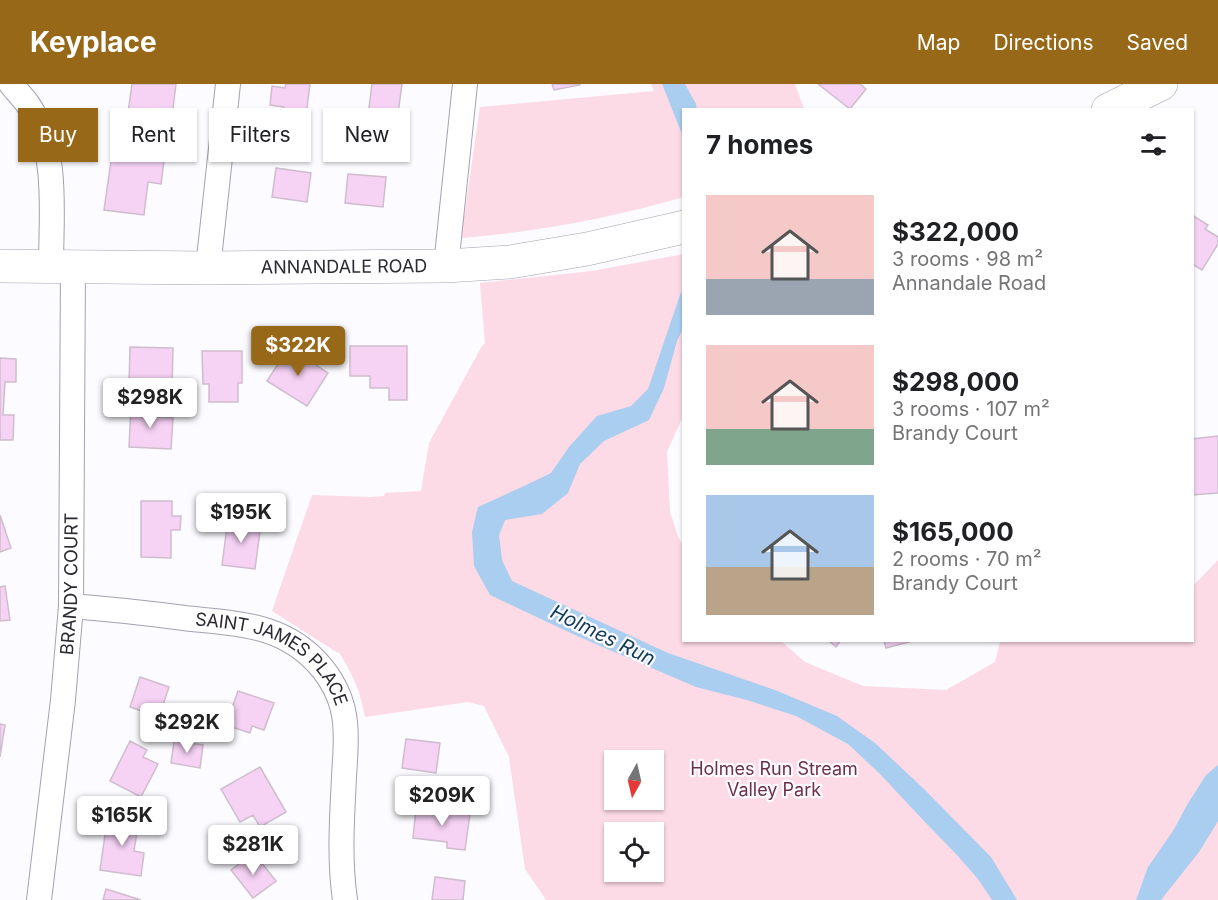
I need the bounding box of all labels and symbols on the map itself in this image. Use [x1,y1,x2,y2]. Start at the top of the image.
street label: ANNANDALE ROAD [261,255,427,278]
pin: $322K [256,326,340,377]
pin: $298K [108,378,192,429]
pin: $195K [199,493,283,544]
street label: BRANDY COURT [56,512,82,656]
water label: Holmes Run [547,599,659,671]
street label: SAINT JAMES PLACE [194,608,352,708]
pin: $292K [145,703,229,754]
north arrow [604,750,664,810]
park label: Holmes Run Stream Valley Park [690,758,858,800]
pin: $209K [400,776,484,827]
pin: $165K [80,796,164,847]
pin: $281K [211,825,295,876]

